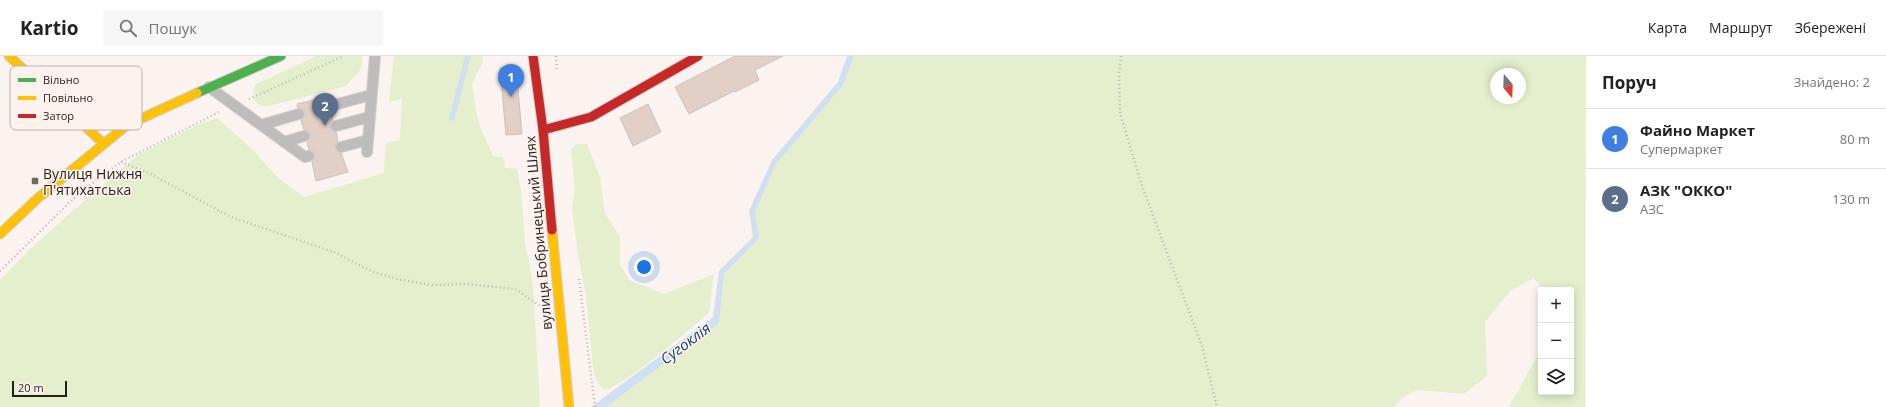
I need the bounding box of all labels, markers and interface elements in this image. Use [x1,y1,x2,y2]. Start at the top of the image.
search box [103,10,383,46]
text: Kartio [20,15,79,41]
icon: search [117,17,139,39]
text: Пошук [149,18,197,38]
text: Карта [1648,18,1687,37]
text: Маршрут [1709,18,1773,37]
text: Збережені [1795,18,1866,37]
pin: 1 [498,64,524,97]
legend [10,66,142,130]
north arrow [1490,68,1526,104]
text: Поруч [1602,71,1657,94]
text: Вільно [43,72,80,87]
text: Знайдено: 2 [1794,73,1870,91]
text: Повільно [43,90,93,105]
pin: 2 [312,93,338,126]
text: Затор [43,108,74,123]
text: Файно Маркет [1640,120,1755,140]
text: 1 [1611,130,1619,148]
text: 80 m [1840,130,1870,148]
street label: вулиця Бобринецький Шлях [520,134,556,331]
text: Супермаркет [1640,140,1723,158]
place label: Вулиця Нижня П'ятихатська [43,164,142,199]
marker: Вулиця Нижня П'ятихатська [30,176,40,186]
text: АЗК "ОККО" [1640,180,1732,200]
text: 2 [1611,190,1619,208]
text: 130 m [1832,190,1870,208]
text: АЗС [1640,200,1664,218]
your location [634,257,654,277]
map controls [1538,287,1574,395]
button: + [1538,287,1574,323]
water label: Сугоклія [656,318,714,368]
button: − [1538,323,1574,359]
button: layers [1538,359,1574,395]
scale bar [12,379,67,398]
text: 20 m [18,380,44,395]

